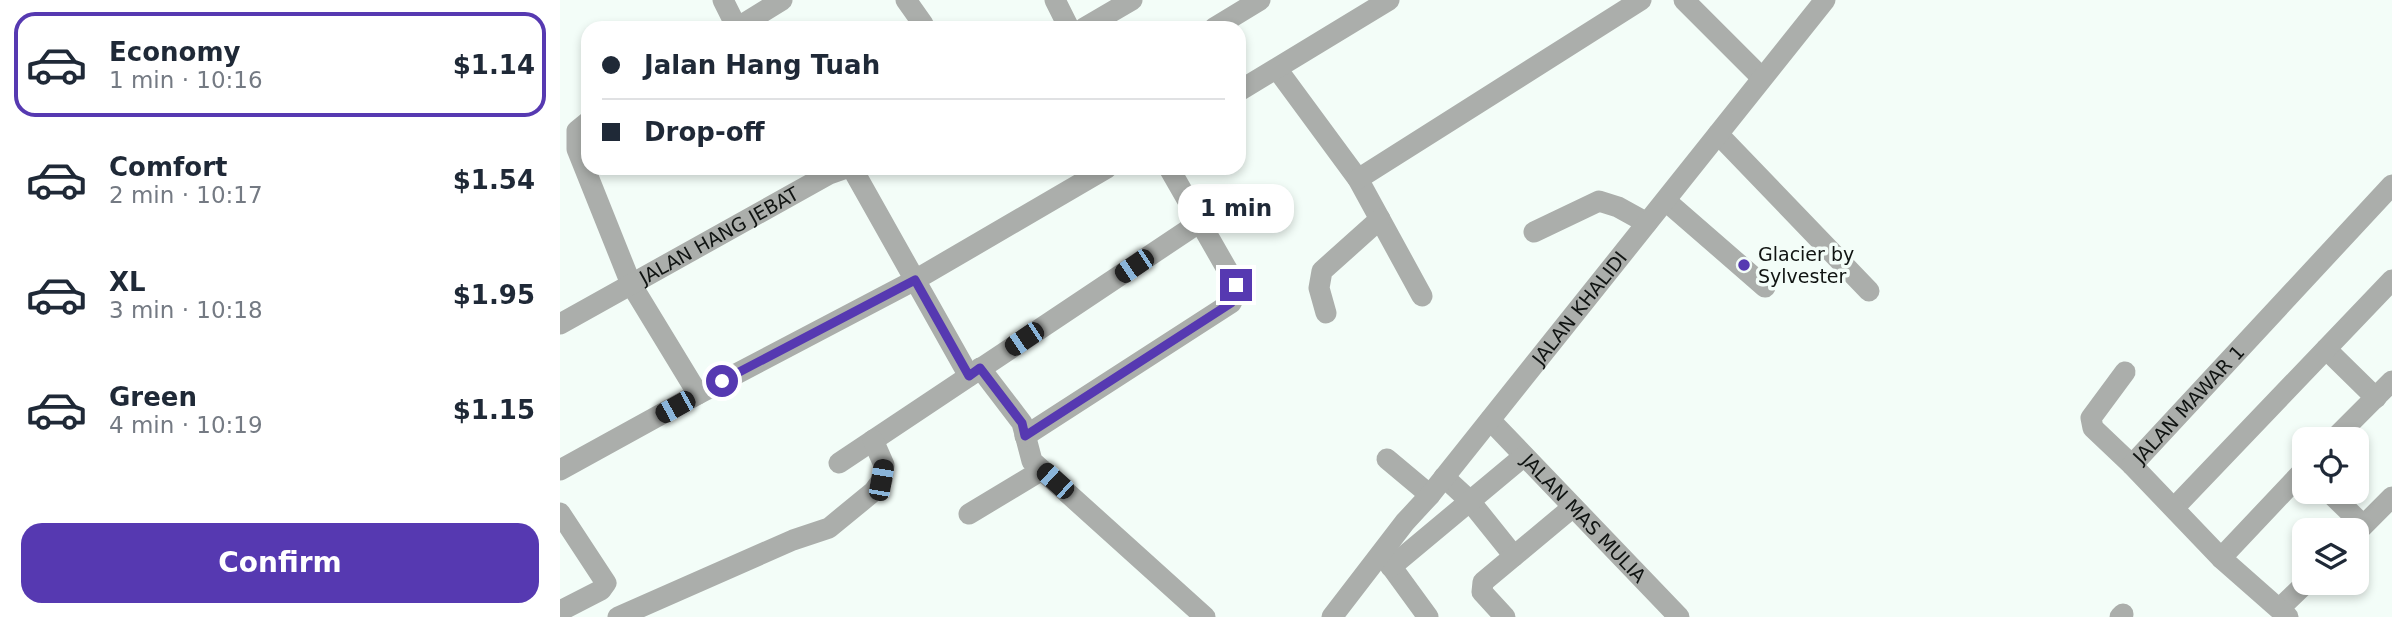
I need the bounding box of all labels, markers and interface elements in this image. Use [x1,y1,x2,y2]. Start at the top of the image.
icon: car [25,33,88,96]
text: Economy [109,37,240,67]
text: $1.14 [453,50,535,80]
text: Jalan Hang Tuah [644,50,880,80]
text: 1 min · 10:16 [109,67,263,93]
text: Drop-off [644,117,765,147]
icon: car [25,148,88,211]
text: Comfort [109,152,227,182]
text: $1.54 [453,165,535,195]
text: 2 min · 10:17 [109,182,263,208]
street label: JALAN HANG JEBAT [635,182,803,289]
callout: 1 min [1178,184,1294,232]
text: 1 min [1200,195,1272,221]
place label: Glacier by Sylvester [1758,243,1854,287]
car [1111,246,1158,286]
street label: JALAN KHALIDI [1527,247,1631,370]
marker: Glacier by Sylvester [1736,257,1752,273]
icon: car [25,263,88,326]
text: XL [109,267,146,297]
route end [1220,269,1252,301]
text: $1.95 [453,280,535,310]
text: 3 min · 10:18 [109,297,263,323]
car [1001,319,1048,359]
street label: JALAN MAWAR 1 [2128,341,2249,468]
route start [706,365,738,397]
icon: car [25,378,88,441]
text: Green [109,382,197,412]
car [652,388,699,426]
text: $1.15 [453,395,535,425]
text: 4 min · 10:19 [109,412,263,438]
map controls [2292,427,2369,595]
button: locate [2292,427,2369,504]
street label: JALAN MAS MULIA [1517,449,1651,587]
car [868,457,895,503]
car [1033,459,1078,503]
button: layers [2292,518,2369,595]
button: Confirm [21,523,539,603]

